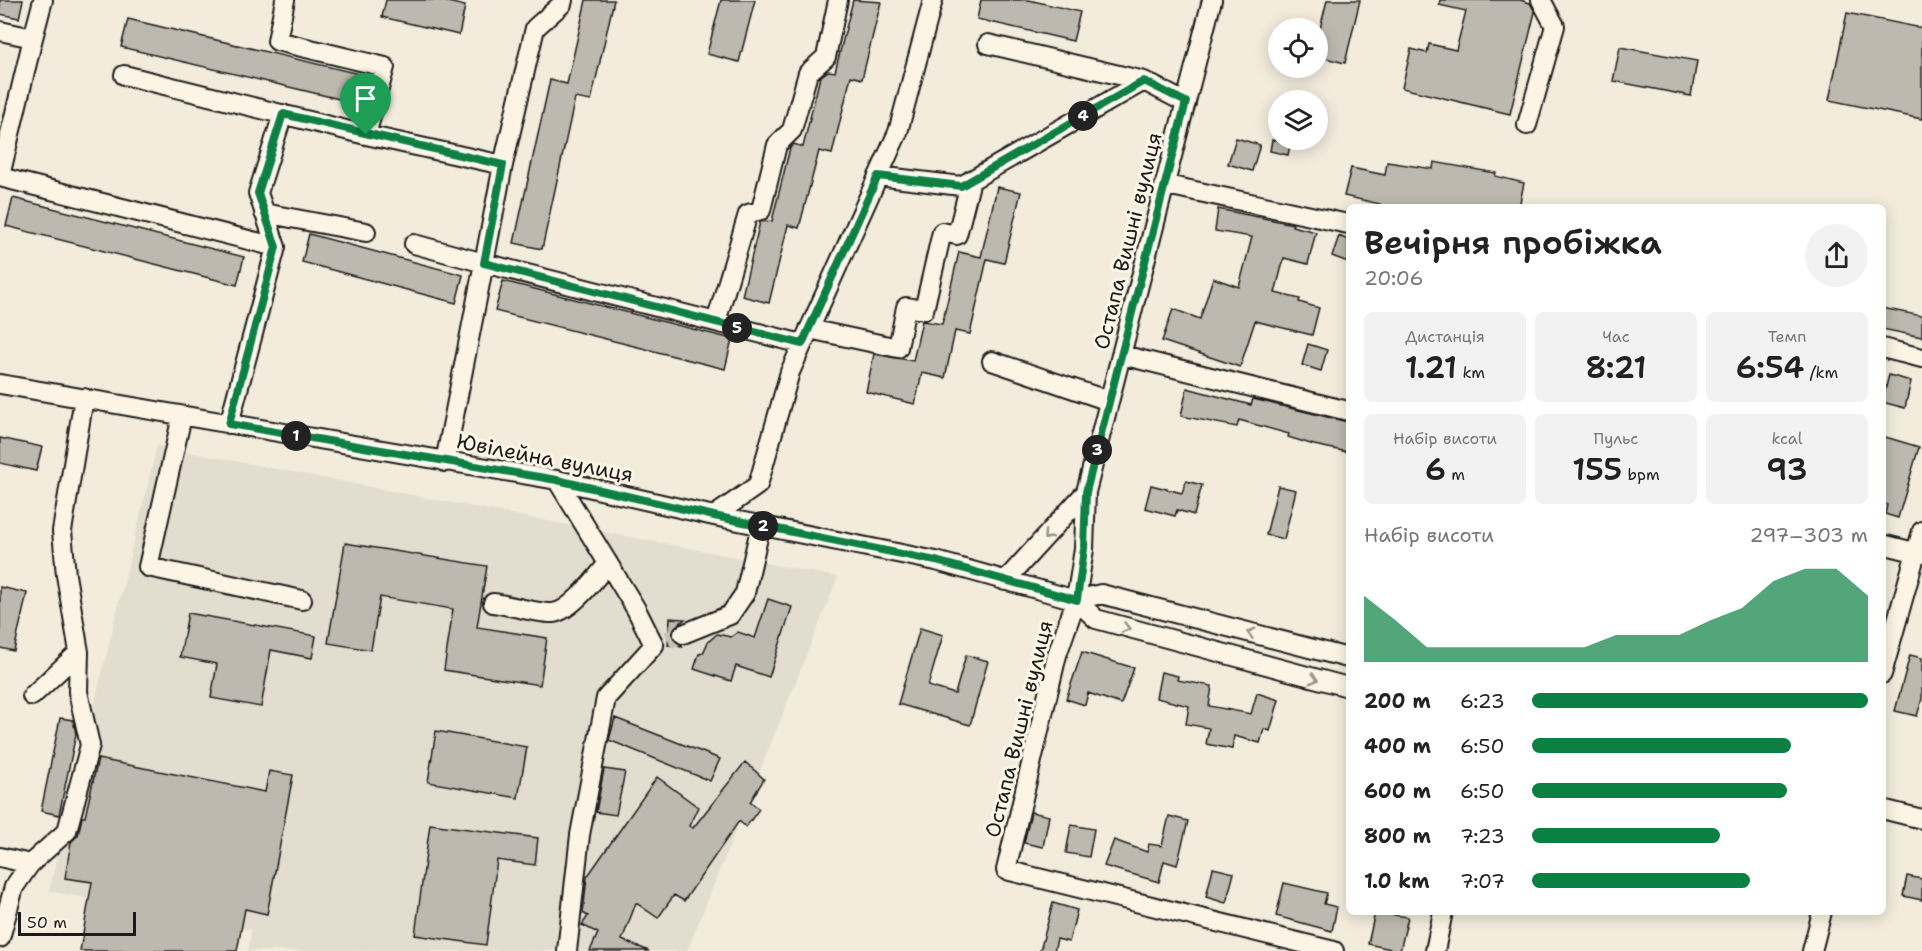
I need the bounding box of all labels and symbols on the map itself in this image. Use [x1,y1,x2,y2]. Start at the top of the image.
pin [340,73,391,135]
pin: 4 [1068,101,1098,131]
street label: Остапа Вишні вулиця [1087,129,1169,353]
pin: 5 [722,313,752,343]
pin: 1 [281,421,311,451]
street label: Ювілейна вулиця [454,427,636,489]
pin: 3 [1082,435,1112,465]
pin: 2 [748,511,778,541]
one-way arrow [1043,529,1054,539]
street label: Остапа Вишні вулиця [978,617,1060,841]
one-way arrow [1121,620,1131,633]
one-way arrow [1246,627,1256,640]
one-way arrow [1309,671,1319,684]
scale bar [18,909,136,936]

